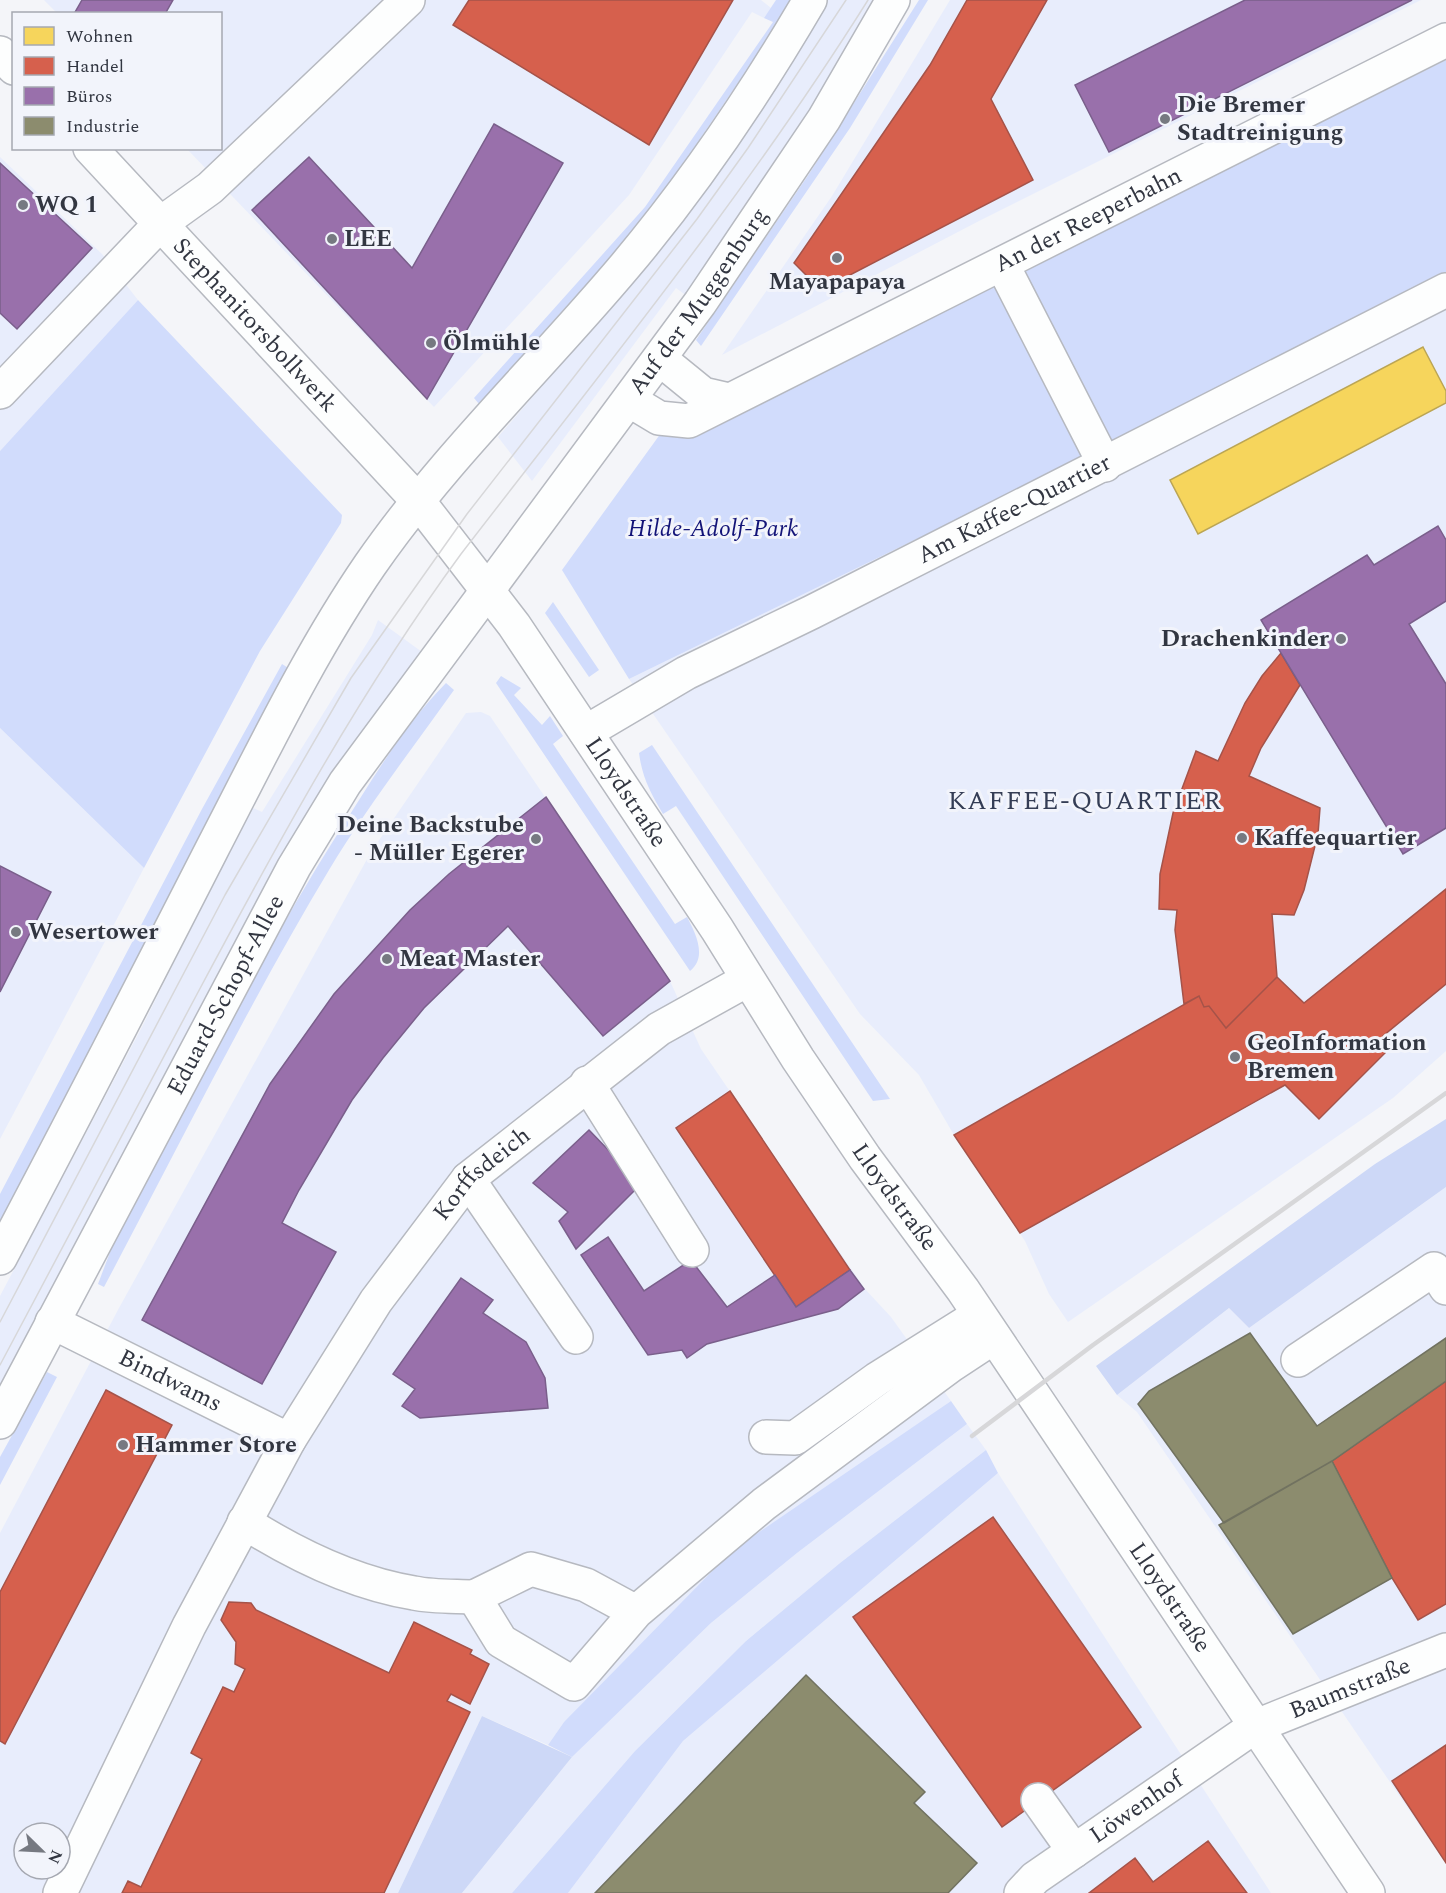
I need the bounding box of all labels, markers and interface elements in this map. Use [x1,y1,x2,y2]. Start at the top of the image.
legend [12,12,222,150]
text: Wohnen [66,23,133,50]
text: Handel [66,53,124,80]
text: Büros [66,83,113,110]
place label: Die Bremer Stadtreinigung [1177,87,1344,151]
marker: Die Bremer Stadtreinigung [1158,112,1172,126]
text: Industrie [66,113,139,140]
street label: An der Reeperbahn [988,158,1188,282]
place label: WQ 1 [35,187,98,223]
marker: WQ 1 [16,198,30,212]
street label: Auf der Muggenburg [620,200,778,403]
place label: LEE [344,221,392,257]
street label: Stephanitorsbollwerk [164,229,346,421]
marker: LEE [325,232,339,246]
marker: Mayapapaya [830,251,844,265]
place label: Mayapapaya [769,264,906,300]
place label: Ölmühle [443,325,540,361]
marker: Ölmühle [424,336,438,350]
street label: Am Kaffee-Quartier [911,445,1117,574]
park label: Hilde-Adolf-Park [628,511,798,547]
place label: Drachenkinder [1161,621,1330,657]
marker: Drachenkinder [1334,632,1348,646]
street label: Lloydstraße [576,730,676,855]
district label: KAFFEE-QUARTIER [948,781,1222,821]
place label: Deine Backstube - Müller Egerer [337,807,525,871]
place label: Kaffeequartier [1254,820,1417,856]
marker: Kaffeequartier [1235,831,1249,845]
marker: Deine Backstube - Müller Egerer [529,832,543,846]
street label: Eduard-Schopf-Allee [158,888,294,1102]
place label: Wesertower [28,914,159,950]
marker: Wesertower [9,925,23,939]
place label: Meat Master [399,941,541,977]
marker: Meat Master [380,952,394,966]
place label: GeoInformation Bremen [1247,1025,1427,1089]
marker: GeoInformation Bremen [1228,1050,1242,1064]
street label: Korffsdeich [424,1118,539,1229]
street label: Lloydstraße [842,1136,946,1259]
street label: Bindwams [112,1340,228,1422]
place label: Hammer Store [135,1427,297,1463]
marker: Hammer Store [116,1438,130,1452]
street label: Lloydstraße [1119,1535,1220,1660]
street label: Baumstraße [1284,1648,1416,1729]
street label: Löwenhof [1082,1762,1192,1853]
north arrow [12,1821,72,1881]
text: N [41,1846,68,1868]

